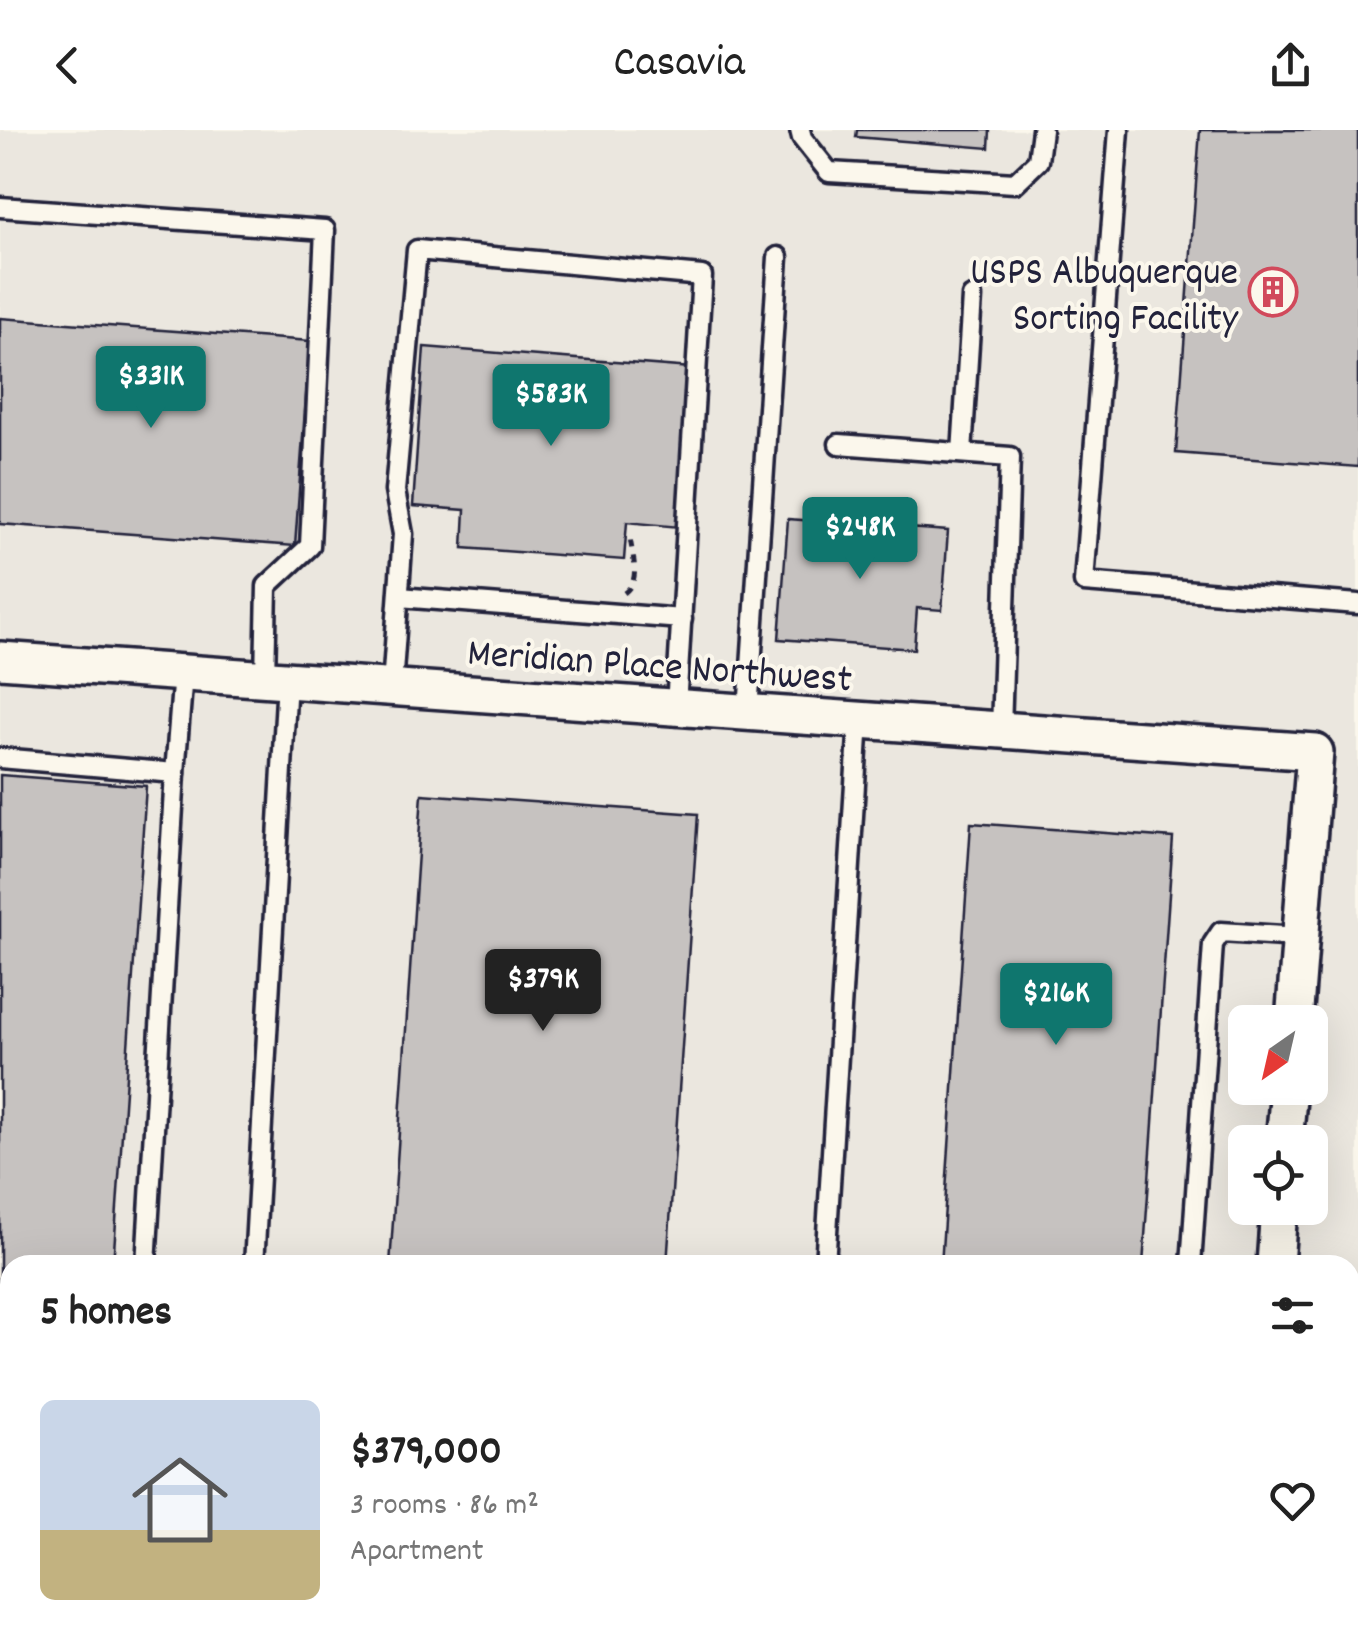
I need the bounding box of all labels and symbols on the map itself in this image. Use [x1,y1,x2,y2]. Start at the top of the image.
place label: USPS Albuquerque Sorting Facility [970,247,1239,350]
building icon: USPS Albuquerque Sorting Facility [1247,266,1299,318]
pin: $331K [81,346,221,431]
pin: $583K [481,364,621,449]
pin: $248K [790,497,930,582]
street label: Meridian Place Northwest [465,628,854,711]
pin: $379K [473,949,613,1034]
pin: $216K [986,963,1126,1048]
north arrow [1228,1005,1328,1105]

